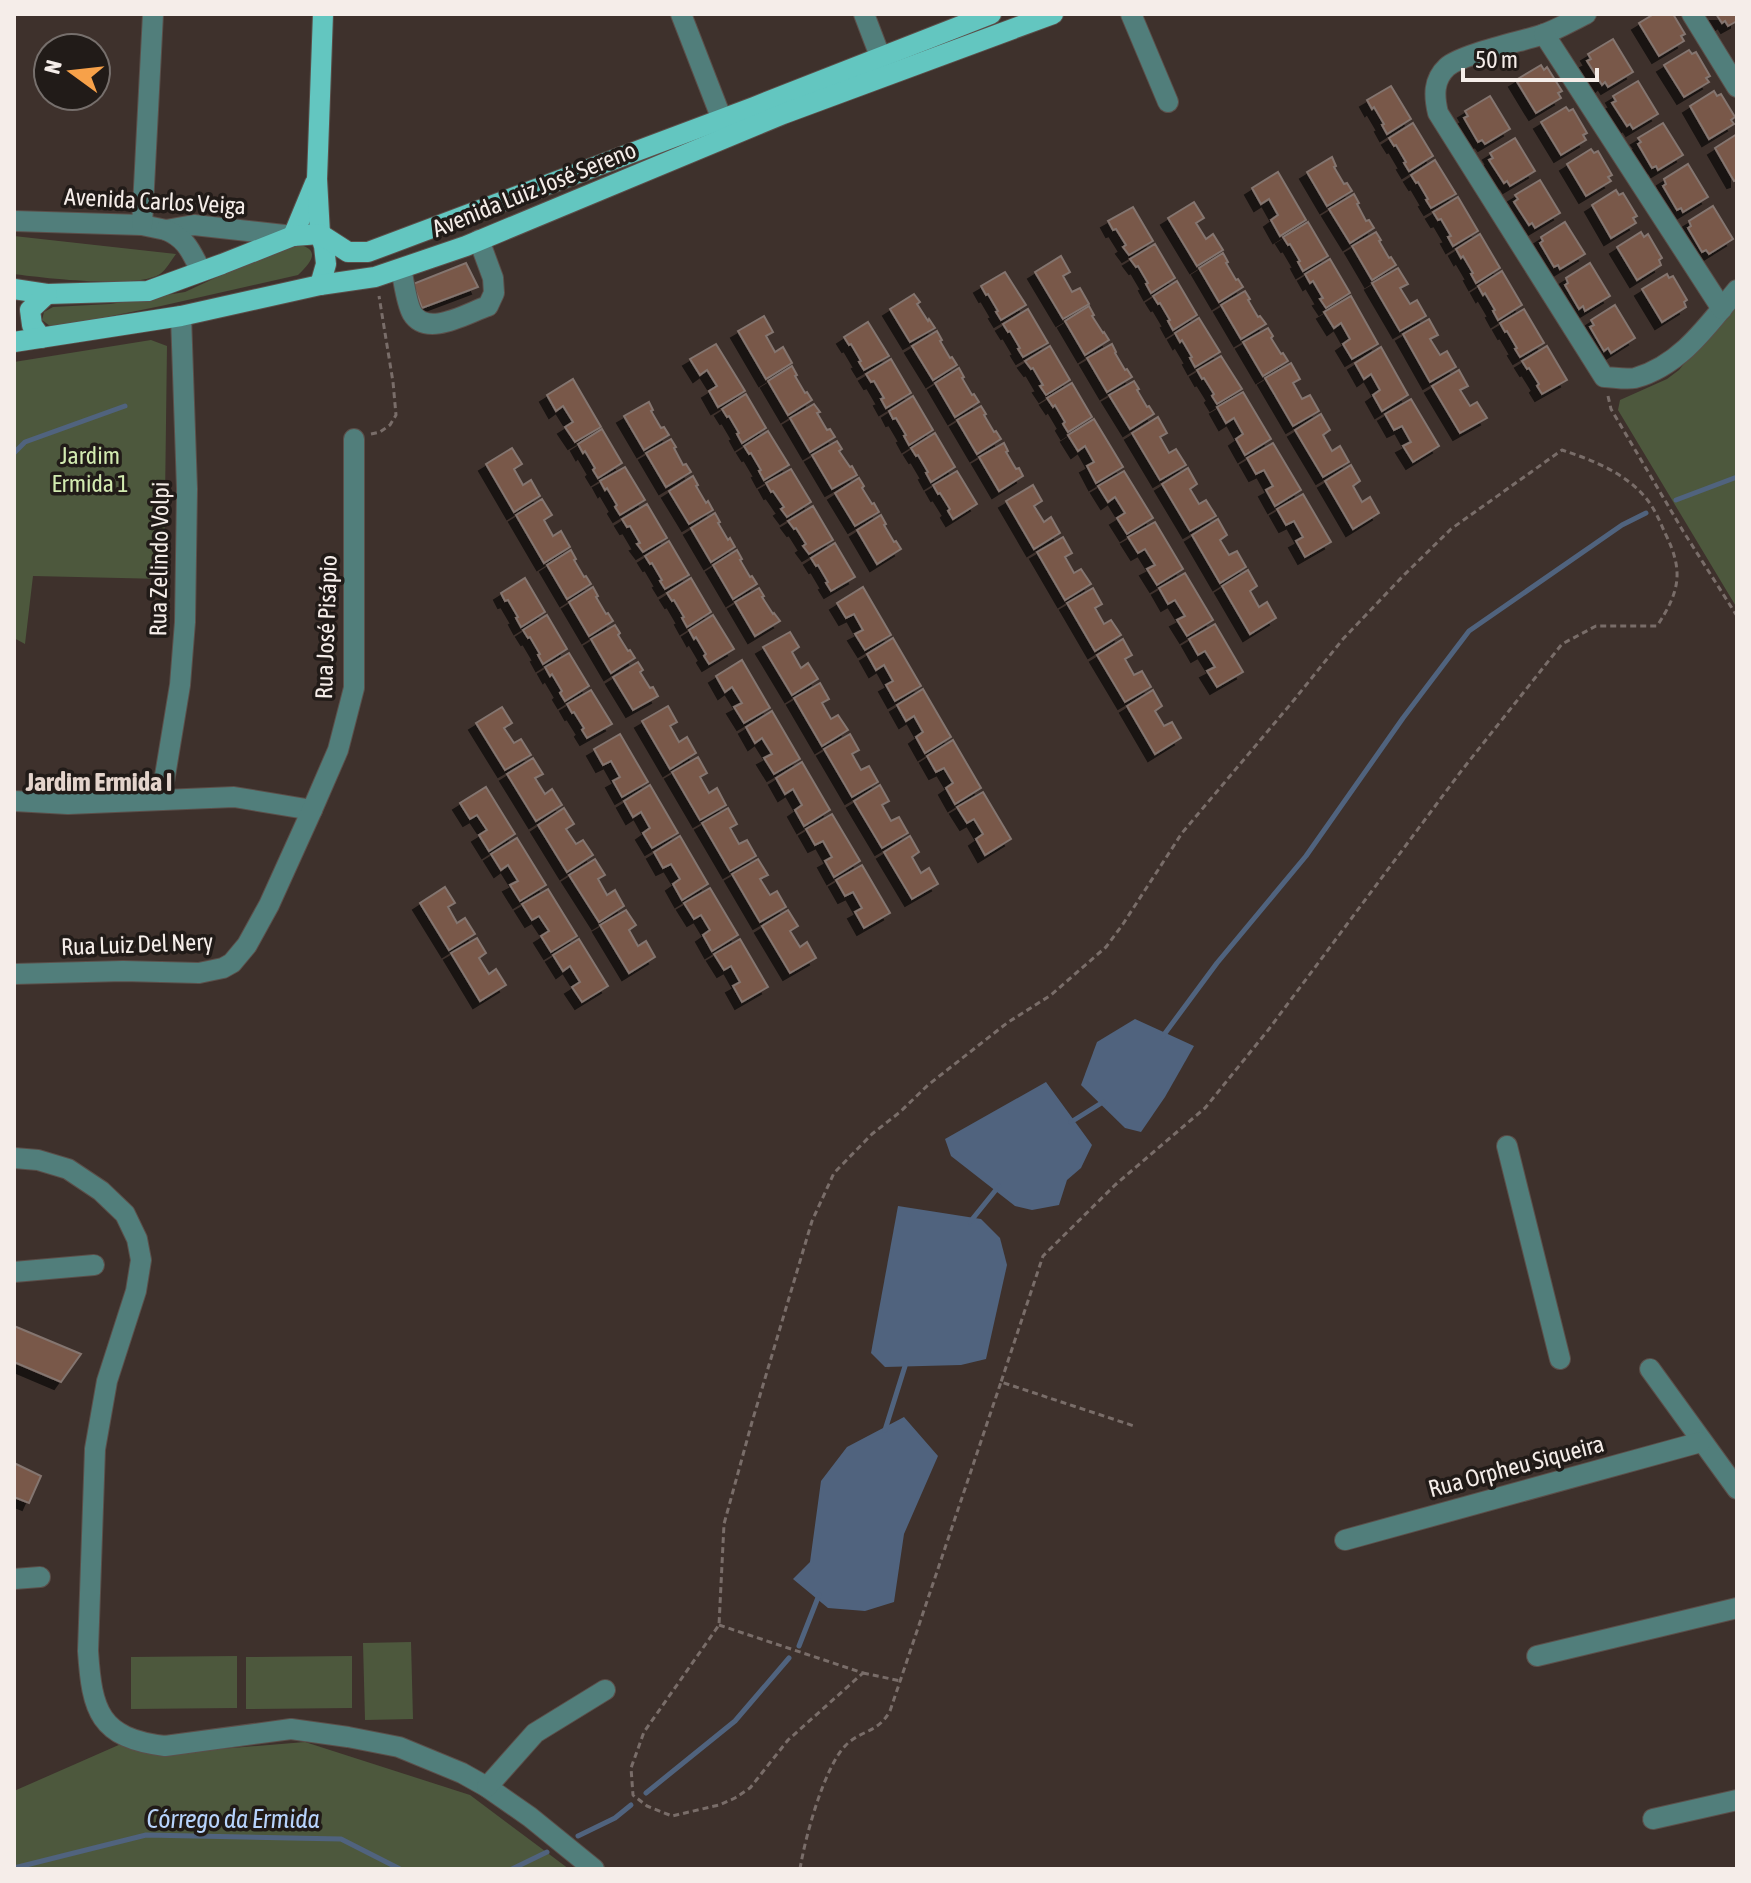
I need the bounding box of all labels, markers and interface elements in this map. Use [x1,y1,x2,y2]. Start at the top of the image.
north arrow [32,32,112,112]
scale bar [1463,32,1597,82]
text: 50 m [1475,46,1518,73]
text: N [38,57,67,76]
street label: Avenida Luiz José Sereno [428,136,640,242]
street label: Avenida Carlos Veiga [63,183,247,219]
park label: Jardim Ermida 1 [51,442,129,497]
street label: Rua Zelindo Volpi [144,481,174,637]
street label: Rua José Pisápio [310,554,342,700]
district label: Jardim Ermida I [25,767,172,797]
street label: Rua Luiz Del Nery [60,928,214,960]
street label: Rua Orpheu Siqueira [1425,1430,1607,1502]
water label: Córrego da Ermida [146,1804,320,1834]

